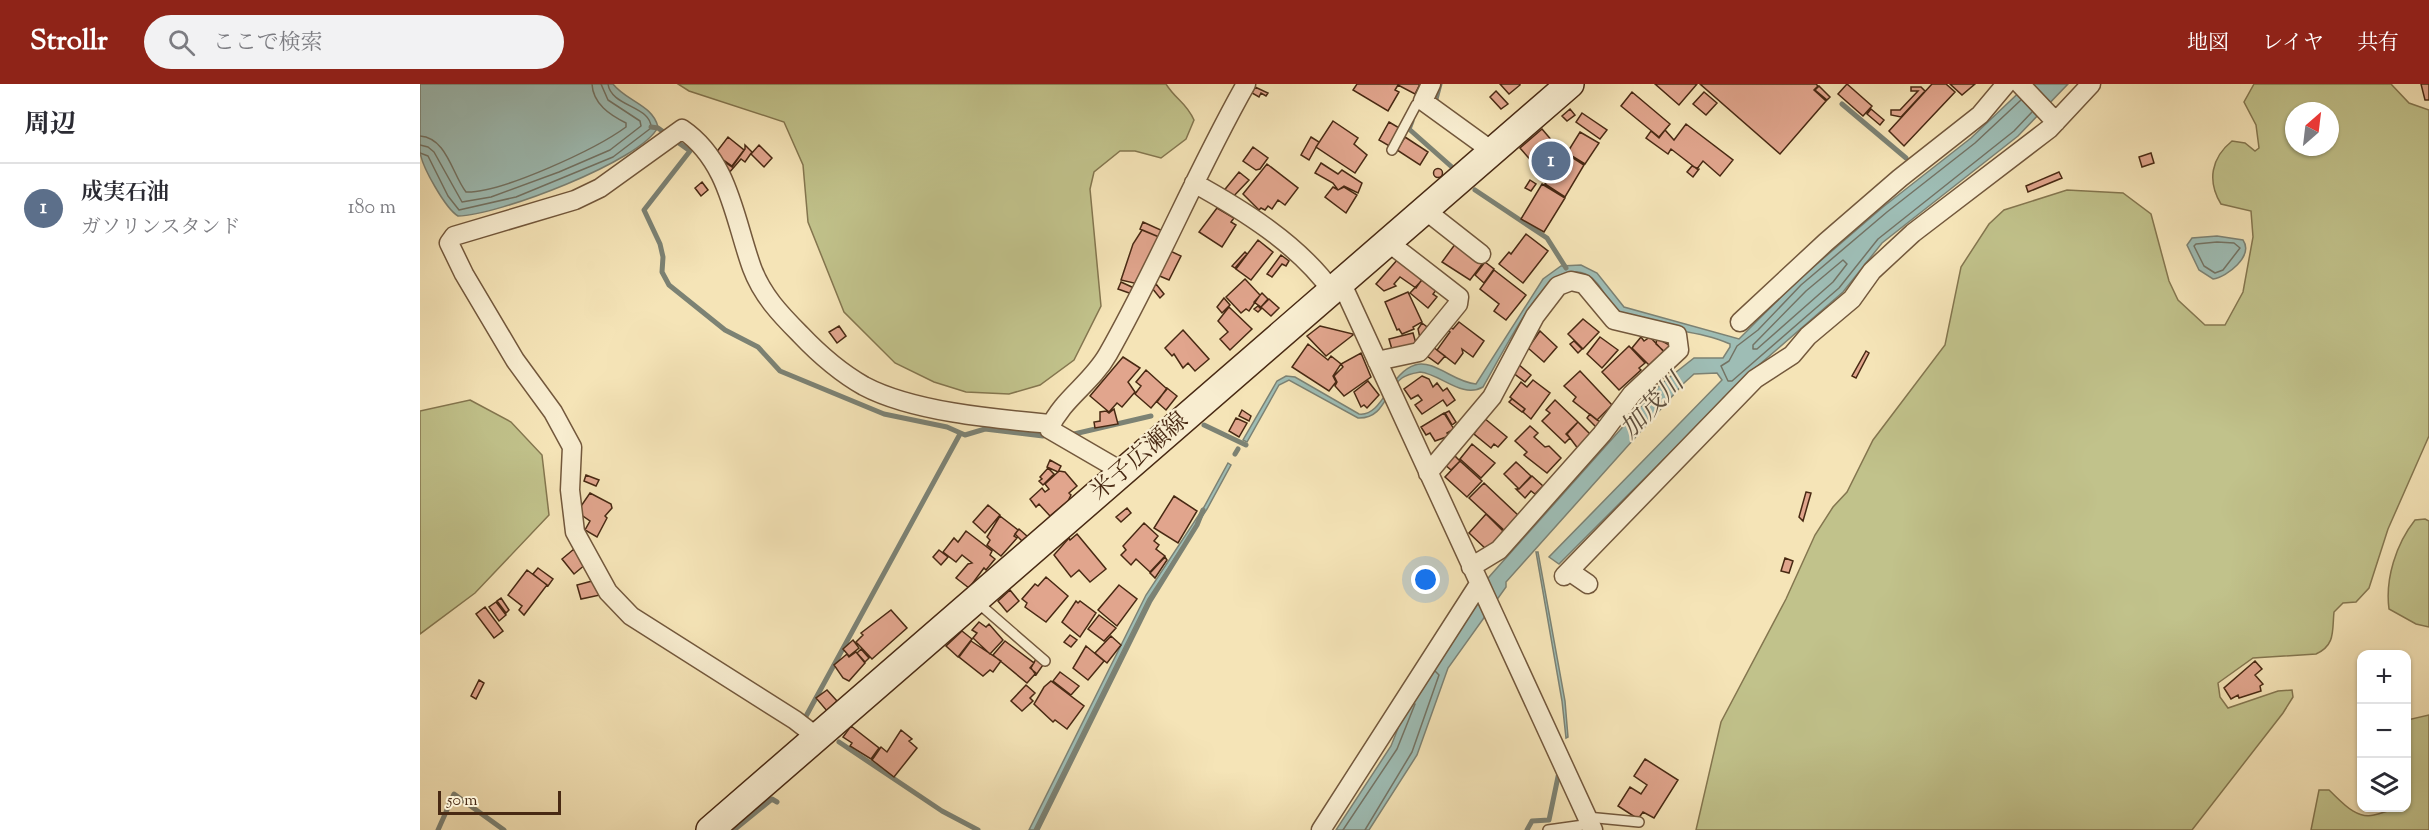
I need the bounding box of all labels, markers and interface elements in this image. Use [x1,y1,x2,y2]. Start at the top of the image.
search box [144,15,564,69]
text: Strollr [30,22,108,62]
icon: search [165,26,198,59]
text: ここで検索 [213,28,323,60]
text: 地図 [2187,29,2229,59]
text: レイヤ [2262,29,2324,59]
text: 共有 [2357,29,2399,59]
north arrow [2285,102,2339,156]
text: 周辺 [24,107,76,144]
pin: 1 [1532,138,1570,184]
text: 成実石油 [81,178,169,210]
text: 1 [40,194,47,223]
text: 180 m [348,194,396,223]
text: ガソリンスタンド [81,214,240,243]
water label: 加茂川 [1613,364,1695,448]
street label: 米子広瀬線 [1084,405,1196,509]
your location [1411,565,1440,594]
map controls [2357,650,2411,812]
button: + [2357,650,2411,704]
button: − [2357,704,2411,758]
button: layers [2357,758,2411,812]
scale bar [438,788,561,816]
text: 50 m [447,790,478,813]

